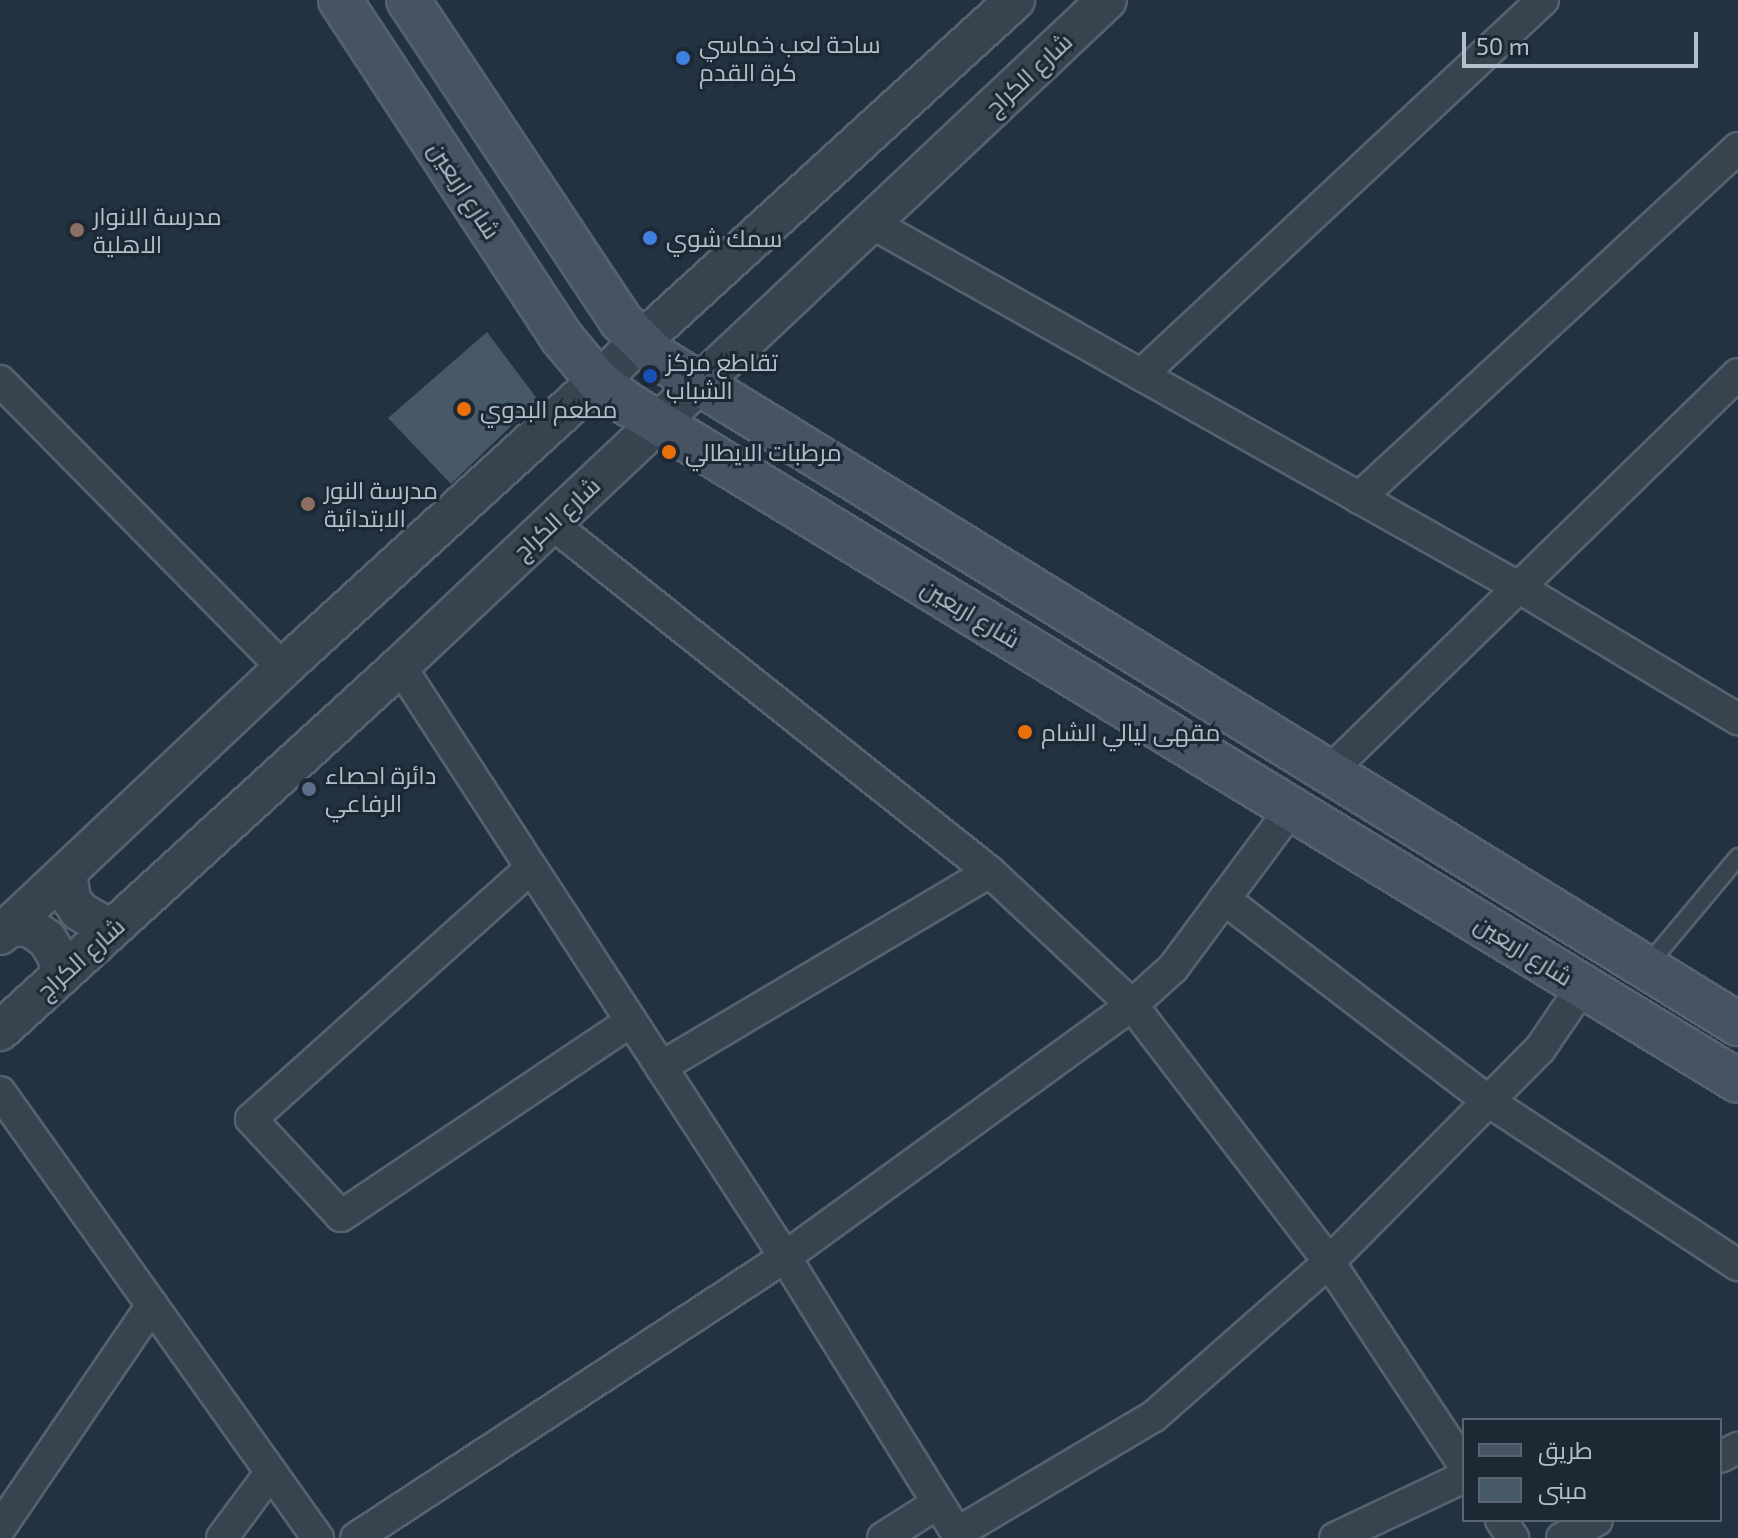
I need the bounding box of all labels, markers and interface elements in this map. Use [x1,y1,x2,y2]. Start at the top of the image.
scale bar [1466,16,1702,66]
street label: شارع الكراج [979,27,1077,121]
place label: ساحة لعب خماسي كرة القدم [699,30,881,86]
text: 50 m [1476,31,1530,60]
marker: ساحة لعب خماسي كرة القدم [674,49,692,67]
street label: شارع اربعين [423,136,507,244]
place label: مدرسة الانوار الاهلية [93,202,222,258]
marker: مدرسة الانوار الاهلية [68,221,86,239]
place label: سمك شوي [666,224,782,252]
marker: سمك شوي [641,229,659,247]
place label: تقاطع مركز الشباب [666,348,778,404]
marker: تقاطع مركز الشباب [641,367,659,385]
place label: مطعم البدوي [480,395,617,423]
marker: مطعم البدوي [455,400,473,418]
place label: مرطبات الايطالي [685,438,842,466]
marker: مرطبات الايطالي [660,443,678,461]
street label: شارع الكراج [507,471,605,565]
place label: مدرسة النور الابتدائية [324,476,438,532]
marker: مدرسة النور الابتدائية [299,495,317,513]
street label: شارع اربعين [916,572,1026,654]
place label: مقهى ليالي الشام [1041,718,1221,746]
marker: مقهى ليالي الشام [1016,723,1034,741]
place label: دائرة احصاء الرفاعي [325,761,436,817]
marker: دائرة احصاء الرفاعي [300,780,318,798]
street label: شارع اربعين [1470,909,1578,991]
street label: شارع الكراج [30,911,130,1005]
legend [1462,1418,1722,1522]
text: طريق [1538,1435,1593,1464]
text: مبنى [1538,1475,1587,1504]

